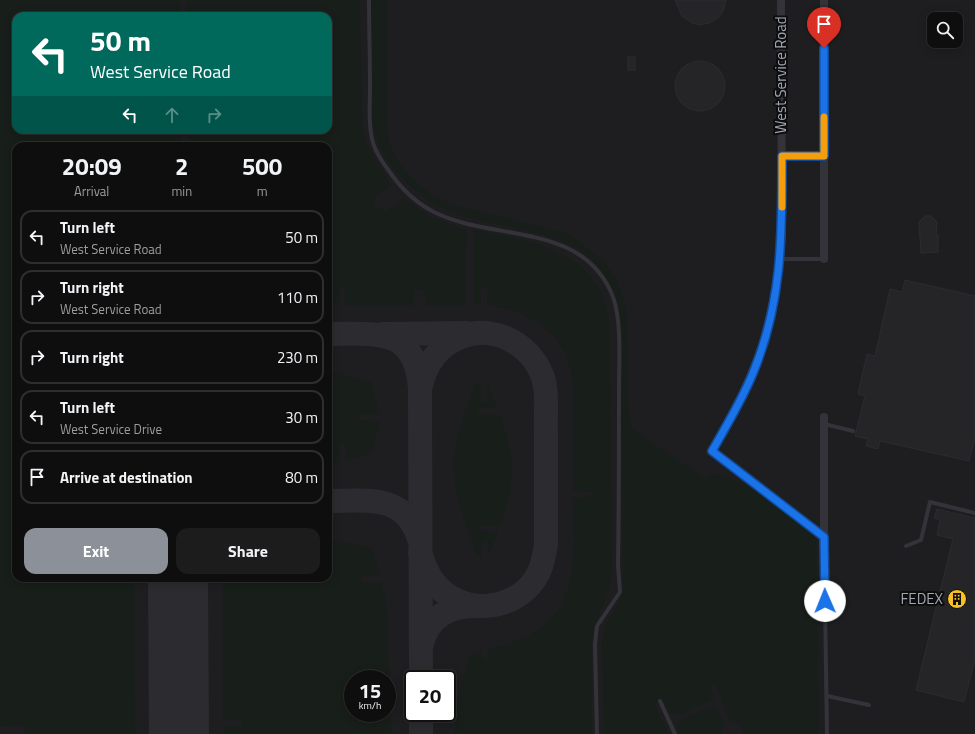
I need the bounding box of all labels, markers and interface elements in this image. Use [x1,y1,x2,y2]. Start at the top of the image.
pin [807,7.0,841,48]
map controls [927,12,963,48]
button: search [927,12,963,48]
icon: arrive [813,13,835,35]
street label: West Service Road [769,16,792,134]
text: 50 m [90,19,151,62]
icon: left [24,28,76,80]
text: West Service Road [90,58,231,85]
icon: left [119,104,141,126]
icon: ahead [161,104,183,126]
icon: right [203,104,225,126]
text: 20:09 [62,148,122,184]
text: 2 [175,148,189,184]
text: 500 [242,148,282,184]
text: Arrival [74,181,109,201]
text: min [171,181,192,201]
text: m [257,181,268,201]
text: Turn left [60,216,115,239]
icon: left [26,226,48,248]
text: 50 m [285,226,318,249]
text: West Service Road [60,239,162,259]
text: Turn right [60,276,124,299]
icon: right [26,286,48,308]
text: 110 m [277,286,318,309]
text: West Service Road [60,299,162,319]
icon: right [26,346,48,368]
text: Turn right [60,346,124,369]
text: 230 m [277,346,318,369]
text: Turn left [60,396,115,419]
icon: left [26,406,48,428]
text: 30 m [285,406,318,429]
text: West Service Drive [60,419,162,439]
icon: arrive [26,466,48,488]
text: Arrive at destination [60,466,193,489]
text: 80 m [285,466,318,489]
button: Exit [24,528,168,574]
button: Share [176,528,320,574]
position arrow [804,580,846,622]
place label: FEDEX [900,587,944,610]
building icon: FEDEX [946,588,968,610]
speed limit sign: 20 [404,670,456,722]
text: 15 [359,675,381,706]
text: km/h [359,698,381,713]

